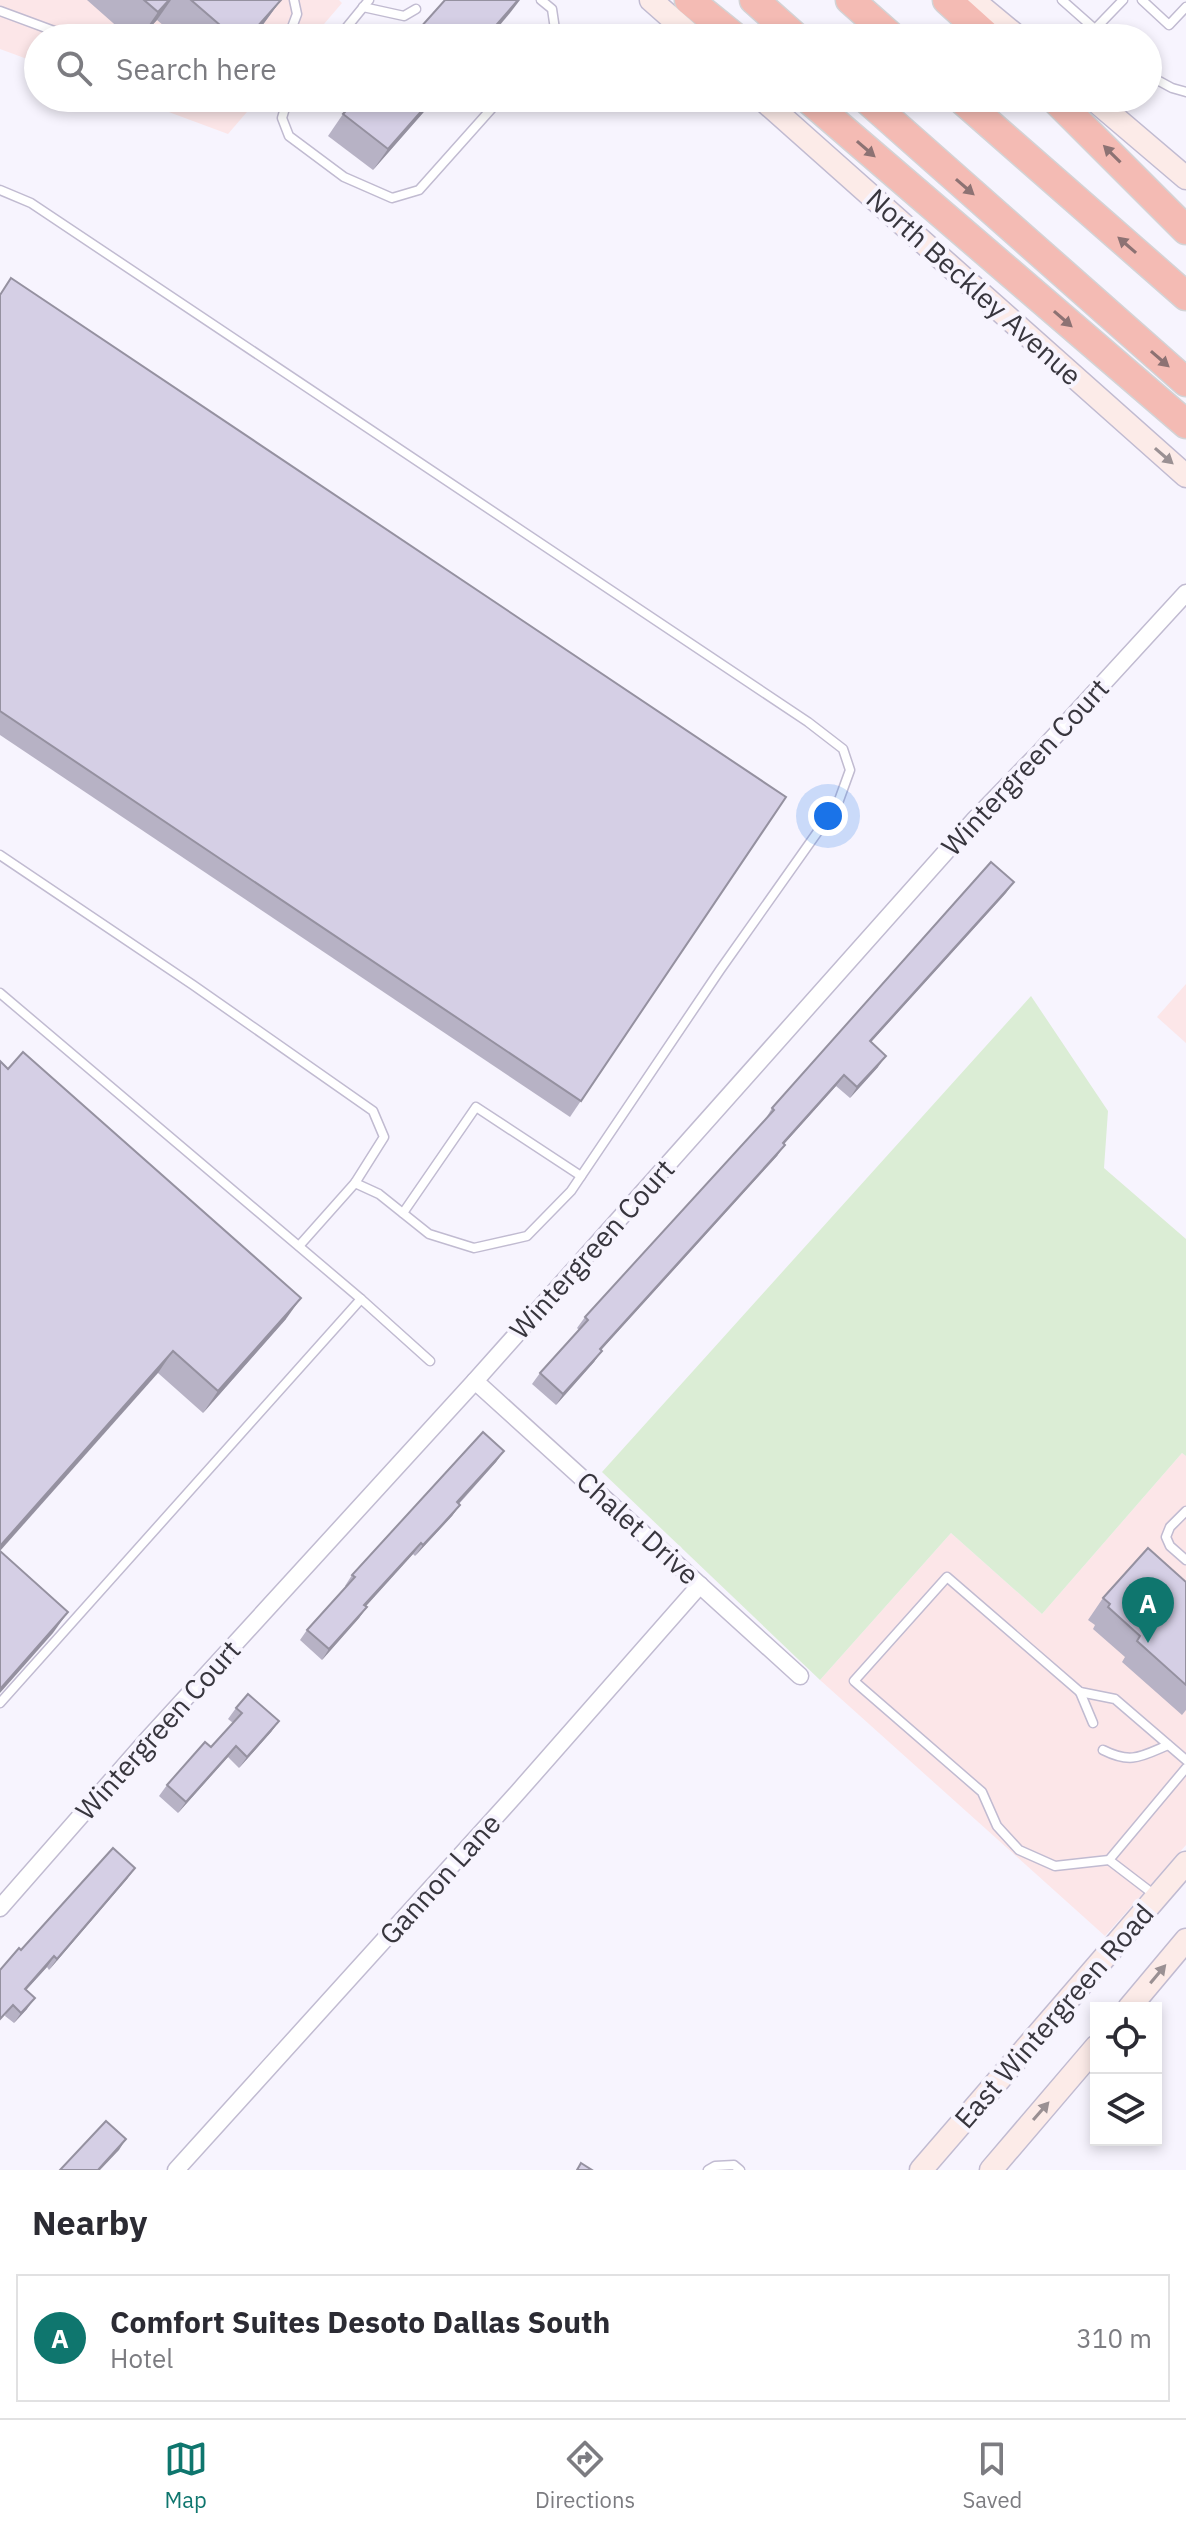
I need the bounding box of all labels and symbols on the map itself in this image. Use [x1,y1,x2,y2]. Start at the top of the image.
one-way arrow [855,140,875,157]
one-way arrow [1102,145,1121,164]
one-way arrow [956,177,975,195]
street label: North Beckley Avenue [859,180,1090,393]
one-way arrow [1117,237,1137,254]
one-way arrow [1053,310,1073,327]
one-way arrow [1151,349,1170,367]
one-way arrow [1154,447,1173,465]
street label: Wintergreen Court [933,670,1117,863]
your location [808,796,848,836]
street label: Wintergreen Court [501,1151,682,1346]
street label: Chalet Drive [569,1463,707,1592]
pin: A [1122,1577,1174,1643]
street label: Wintergreen Court [67,1632,248,1827]
street label: Gannon Lane [371,1805,508,1952]
street label: East Wintergreen Road [946,1896,1161,2136]
one-way arrow [1149,1964,1166,1984]
one-way arrow [1032,2101,1050,2120]

